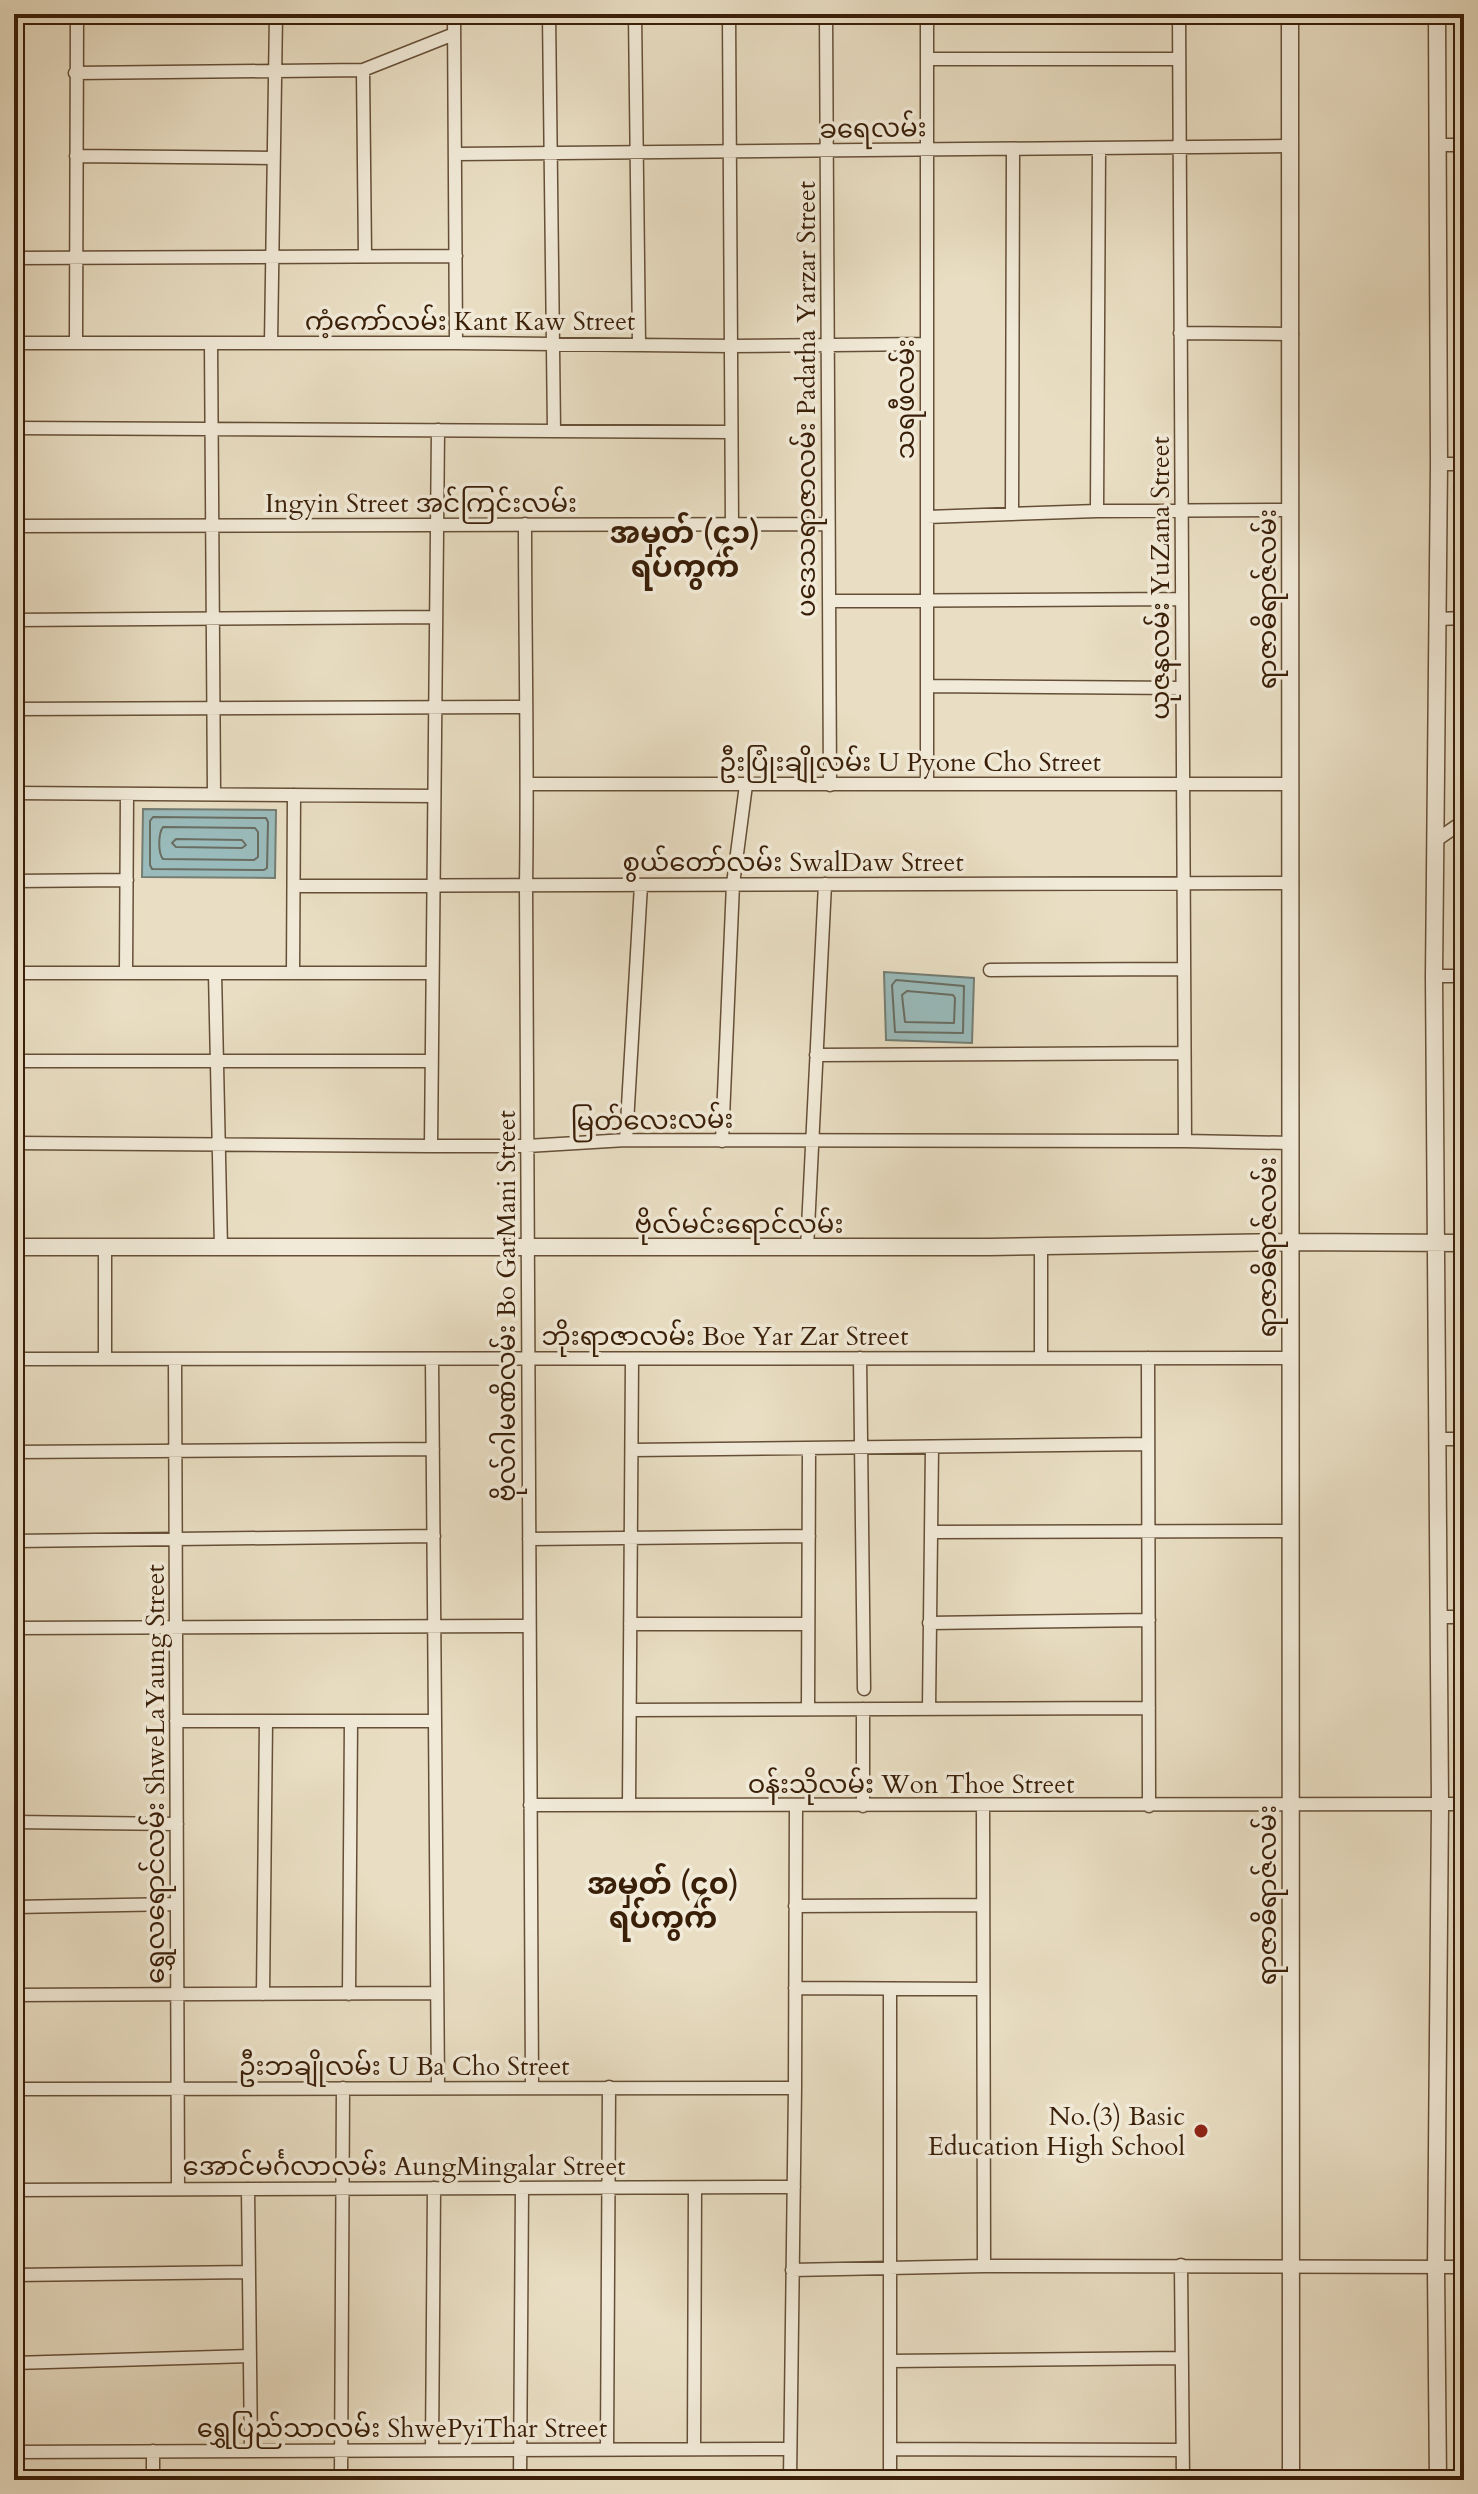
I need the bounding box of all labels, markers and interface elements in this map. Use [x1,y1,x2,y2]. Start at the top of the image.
street label: ခရေလမ်း [819,110,927,150]
street label: ပဒေသရာဇာလမ်း Padatha Yarzar Street [789,181,827,617]
street label: ကံ့ကော်လမ်း Kant Kaw Street [305,304,635,339]
street label: သရဖီလမ်း [888,339,926,459]
street label: ယုဇနလမ်း YuZana Street [1143,436,1181,720]
street label: Ingyin Street အင်ကြင်းလမ်း [265,486,577,524]
street label: ရာဇာဓိရာဇ်လမ်း [1250,509,1288,689]
district label: အမှတ် (၄၁) ရပ်ကွက် [610,512,760,591]
street label: ဦးပြုံးချိုလမ်း U Pyone Cho Street [719,745,1101,783]
street label: စွယ်တော်လမ်း SwalDaw Street [622,845,964,882]
street label: မြတ်လေးလမ်း [570,1102,734,1142]
street label: ဗိုလ်ဂါမဏိလမ်း Bo GarMani Street [489,1110,527,1502]
street label: ရာဇာဓိရာဇ်လမ်း [1250,1157,1288,1337]
street label: ဗိုလ်မင်းရောင်လမ်း [635,1207,843,1245]
street label: ဘိုးရာဇာလမ်း Boe Yar Zar Street [542,1319,908,1357]
street label: ရွှေလရောင်လမ်း ShweLaYaung Street [138,1564,176,1984]
street label: ဝန်းသိုလမ်း Won Thoe Street [748,1767,1074,1805]
street label: ရာဇာဓိရာဇ်လမ်း [1250,1805,1288,1985]
district label: အမှတ် (၄၀) ရပ်ကွက် [587,1863,739,1942]
street label: ဦးဘချိုလမ်း U Ba Cho Street [238,2049,570,2087]
place label: No.(3) Basic Education High School [928,2099,1185,2164]
marker: No.(3) Basic Education High School [1192,2122,1210,2140]
street label: အောင်မင်္ဂလာလမ်း AungMingalar Street [183,2149,625,2184]
street label: ရွှေပြည်သာလမ်း ShwePyiThar Street [197,2411,607,2449]

